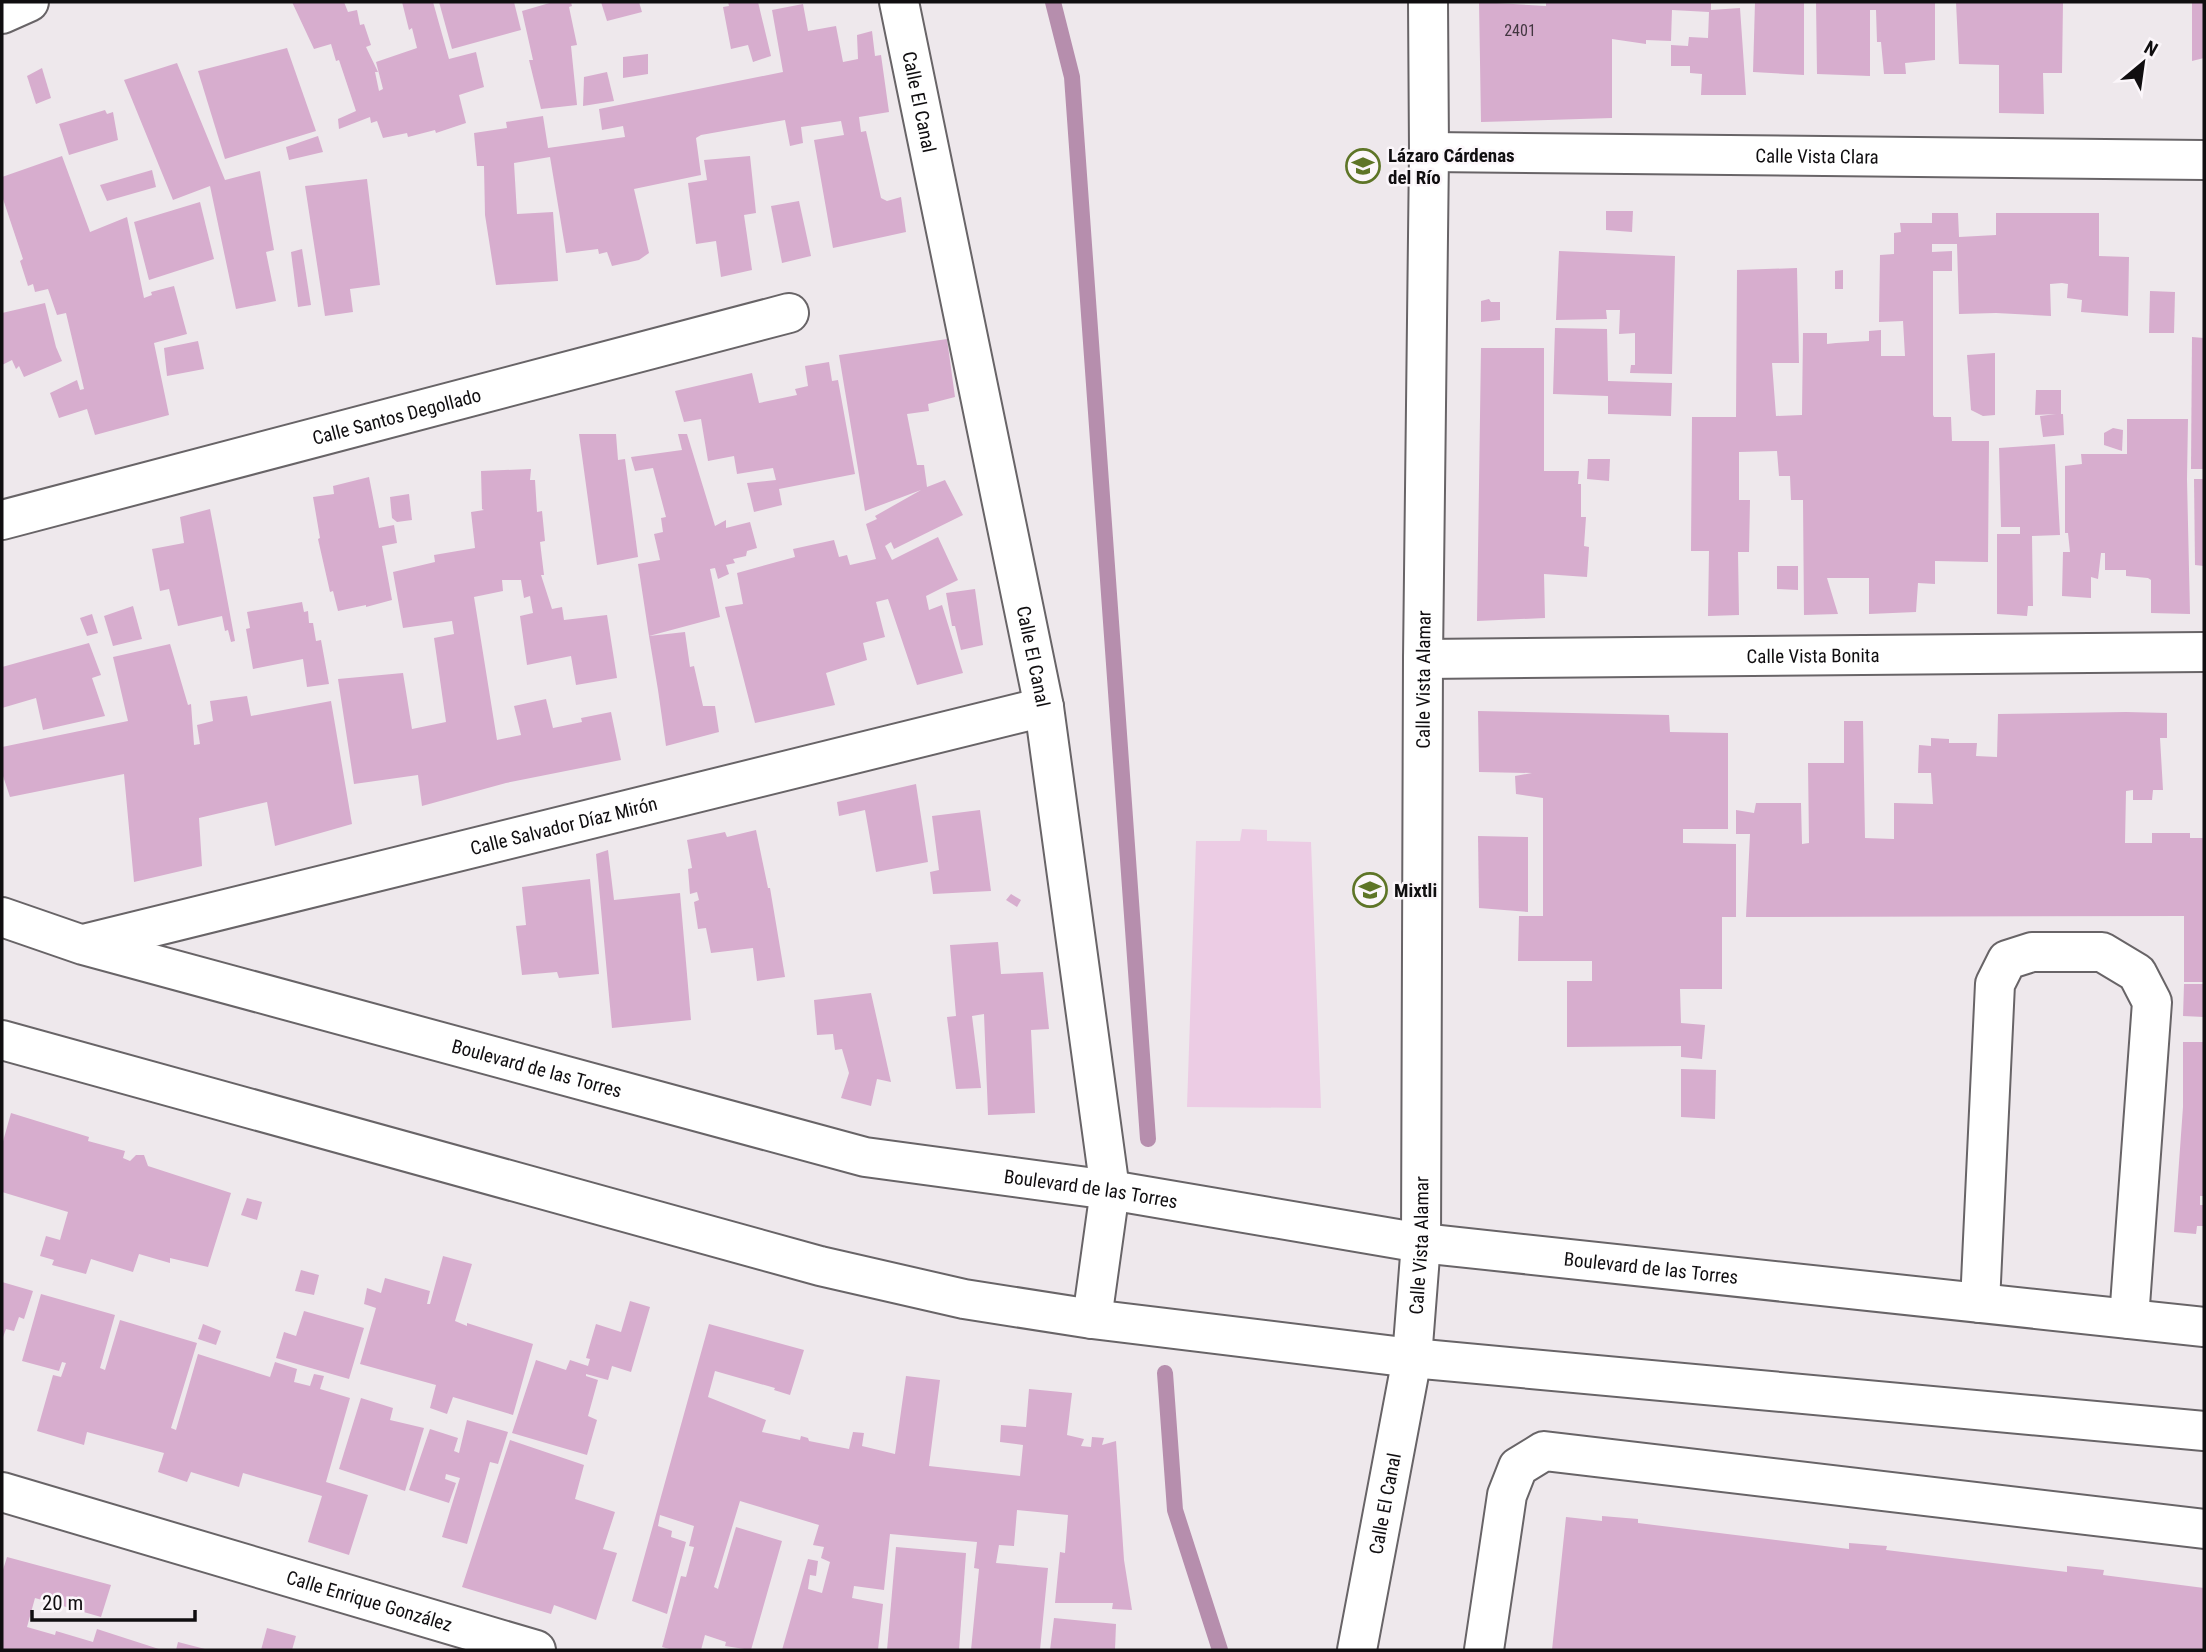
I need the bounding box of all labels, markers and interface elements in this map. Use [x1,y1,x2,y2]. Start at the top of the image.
house number: 2401 [1504,21,1536,40]
north arrow [2108,28,2178,98]
text: N [2140,36,2162,61]
street label: Calle El Canal [897,49,941,155]
place label: Lázaro Cárdenas del Río [1388,144,1515,189]
street label: Calle Vista Clara [1755,144,1879,169]
school or university icon: Lázaro Cárdenas del Río [1344,147,1382,185]
street label: Calle Santos Degollado [310,383,484,450]
street label: Calle El Canal [1011,604,1055,709]
street label: Calle Vista Alamar [1412,610,1436,749]
street label: Calle Vista Bonita [1746,644,1880,668]
street label: Calle Salvador Díaz Mirón [468,792,660,860]
school or university icon: Mixtli [1351,871,1389,909]
place label: Mixtli [1394,879,1437,902]
street label: Boulevard de las Torres [449,1035,624,1103]
street label: Boulevard de las Torres [1003,1165,1179,1213]
street label: Calle Vista Alamar [1404,1176,1433,1315]
street label: Boulevard de las Torres [1563,1247,1739,1289]
street label: Calle El Canal [1364,1451,1406,1556]
street label: Calle Enrique González [283,1566,455,1637]
scale bar [32,1578,194,1622]
text: 20 m [42,1591,83,1615]

